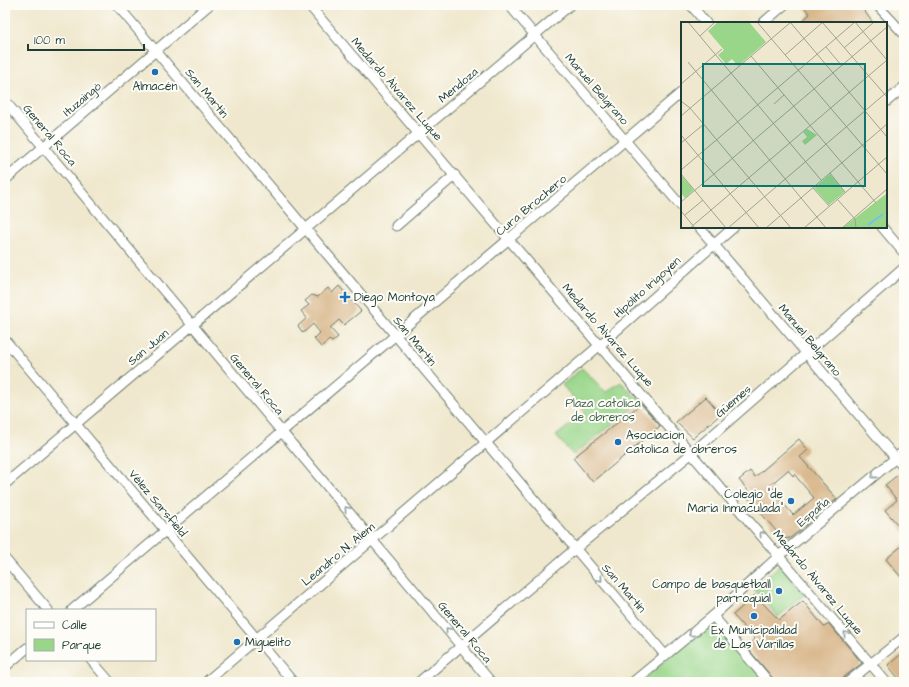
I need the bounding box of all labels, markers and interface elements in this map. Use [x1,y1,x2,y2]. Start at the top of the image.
inset map [681,22,887,228]
scale bar [28,26,144,52]
text: 100 m [34,32,65,49]
street label: Medardo Álvarez Luque [347,34,447,145]
street label: Manuel Belgrano [560,50,633,130]
street label: Mendoza [435,64,482,107]
street label: San Martín [181,65,232,122]
marker: Almacén [150,67,160,77]
street label: Ituzaingó [59,78,106,121]
place label: Almacén [132,78,178,95]
street label: General Roca [19,101,80,170]
street label: Cura Brochero [492,171,570,240]
street label: Hipólito Irigoyen [610,253,685,323]
street label: Medardo Álvarez Luque [558,280,658,391]
place label: Diego Montoya [354,289,435,307]
marker: Diego Montoya [339,291,351,303]
street label: Manuel Belgrano [773,300,845,381]
street label: San Martín [389,313,440,370]
street label: San Juan [124,325,173,370]
street label: General Roca [226,350,287,419]
street label: Güemes [712,381,755,422]
park label: Plaza catolica de obreros [565,395,641,426]
place label: Asociacion catolica de obreros [626,427,737,458]
marker: Asociacion catolica de obreros [613,437,623,447]
street label: Vélez Sarsfield [124,466,191,541]
one-way arrow [871,472,879,479]
place label: Colegio "de María Inmaculada" [688,486,784,517]
street label: España [793,494,833,531]
marker: Colegio "de María Inmaculada" [786,496,796,506]
one-way arrow [345,507,352,514]
street label: Leandro N. Alem [298,518,379,590]
street label: Medardo Álvarez Luque [769,526,867,639]
one-way arrow [760,532,767,539]
street label: San Martín [598,560,650,617]
one-way arrow [596,574,603,582]
place label: Campo de basquetball parroquial [652,576,771,607]
marker: Campo de basquetball parroquial [774,586,784,596]
street label: General Roca [434,598,495,667]
legend [26,609,156,661]
marker: Ex Municipalidad de Las Varillas [749,611,759,621]
text: Calle [62,617,87,634]
place label: Ex Municipalidad de Las Varillas [711,622,797,653]
one-way arrow [446,628,453,635]
one-way arrow [688,629,695,636]
one-way arrow [843,631,850,638]
place label: Miguelito [245,634,291,652]
text: Parque [62,637,102,654]
marker: Miguelito [232,637,242,647]

